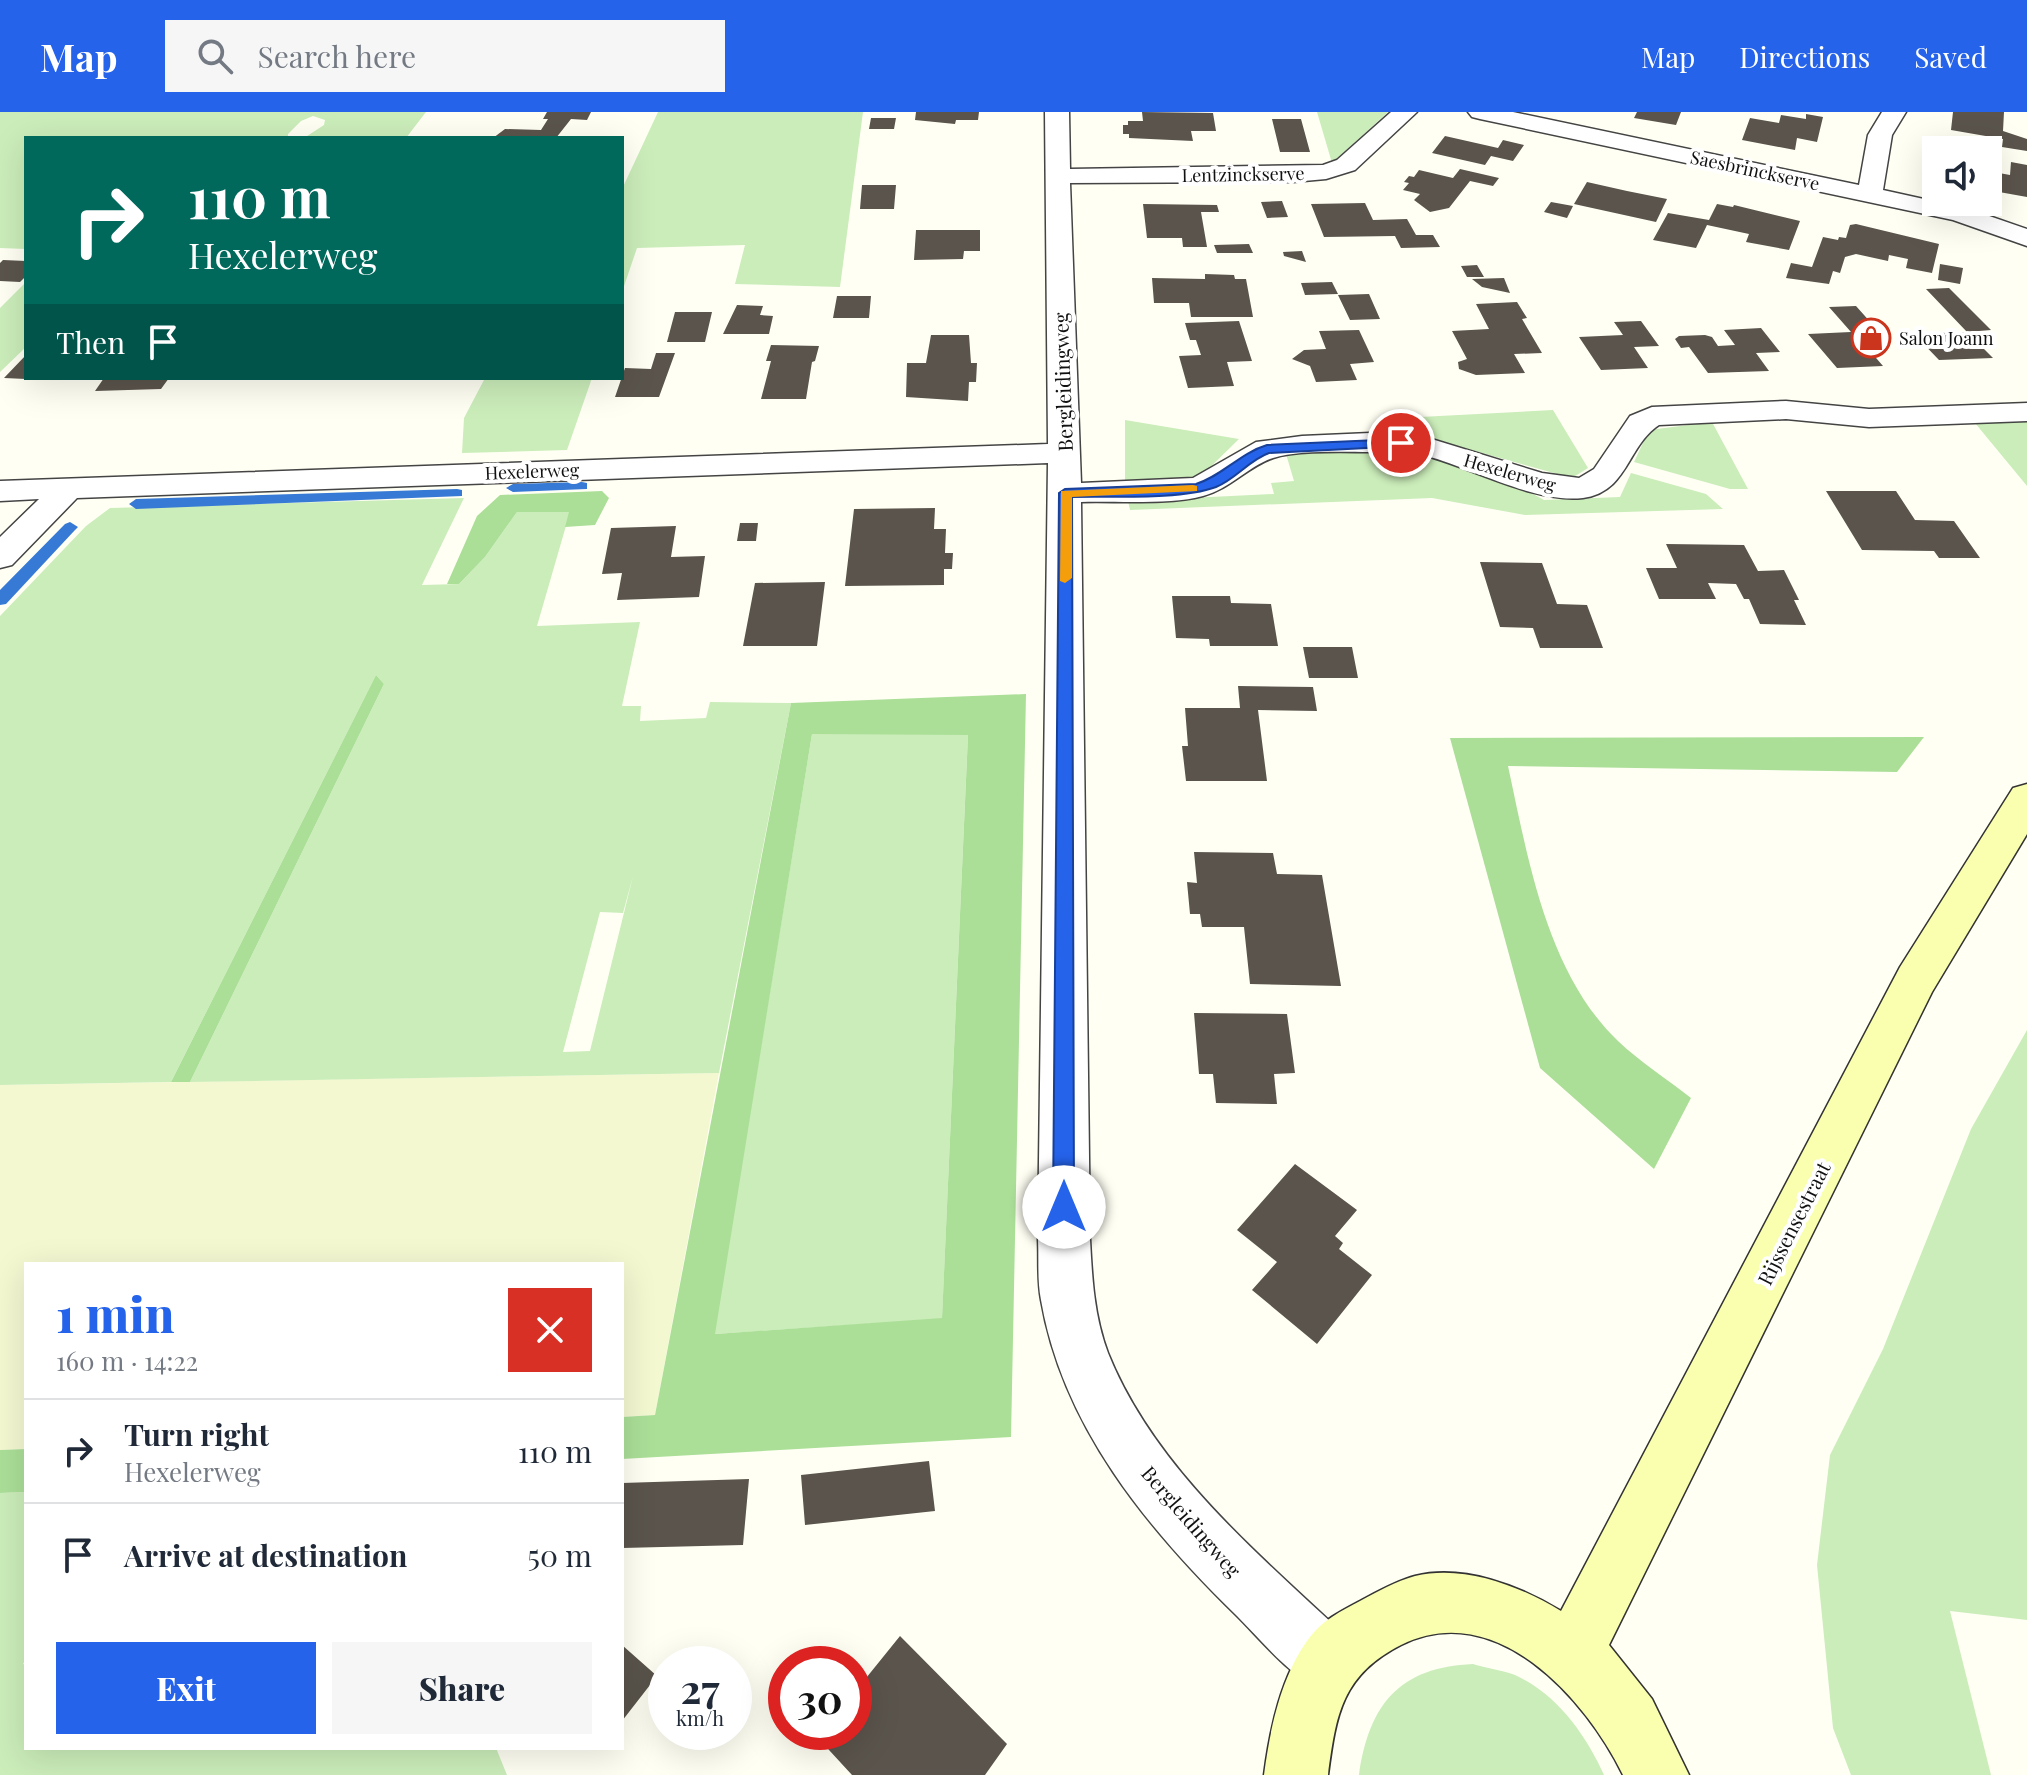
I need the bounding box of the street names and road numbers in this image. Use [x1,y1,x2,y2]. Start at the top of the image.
street label: Saesbrinckserve [1688,145,1822,195]
street label: Lentzinckserve [1181,161,1305,187]
street label: Bergleidingweg [1046,312,1078,452]
street label: Hexelerweg [1461,447,1559,497]
street label: Hexelerweg [484,457,580,485]
street label: Rijssensestraat [1750,1156,1836,1289]
street label: Bergleidingweg [1136,1460,1248,1583]

